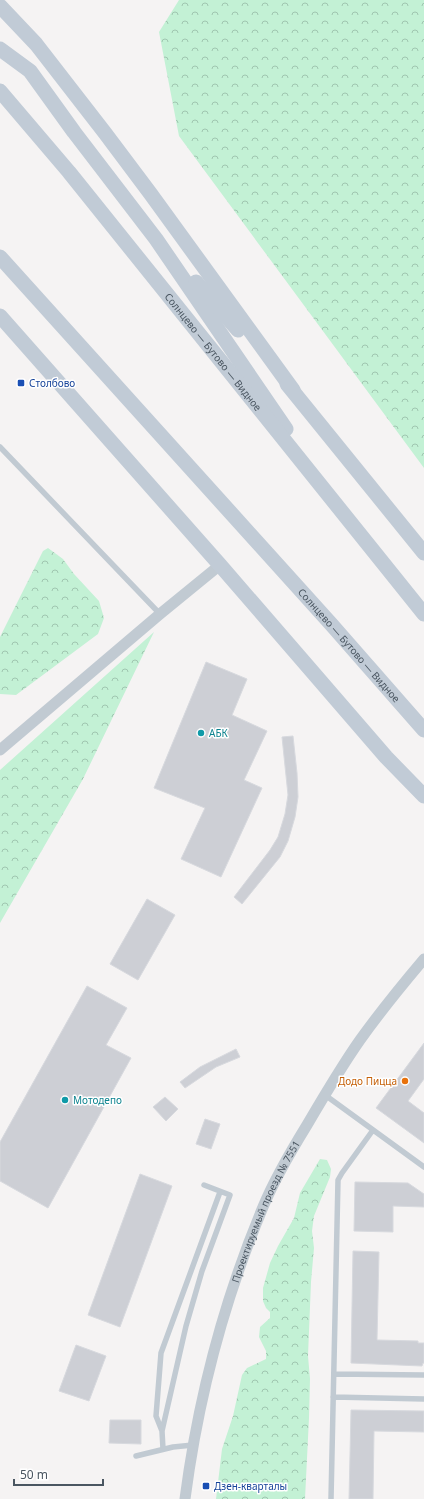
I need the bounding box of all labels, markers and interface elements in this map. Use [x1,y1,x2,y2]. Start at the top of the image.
street label: Солнцево — Бутово — Видное [162,290,265,414]
place label: Столбово [29,376,75,390]
marker: Столбово [16,378,26,388]
street label: Солнцево — Бутово — Видное [295,585,404,705]
place label: АБК [209,726,229,740]
marker: АБК [196,728,206,738]
place label: Додо Пицца [338,1074,397,1088]
marker: Додо Пицца [400,1076,410,1086]
place label: Мотодепо [73,1093,122,1107]
marker: Мотодепо [60,1095,70,1105]
street label: Проектируемый проезд № 7551 [228,1138,303,1284]
scale bar [14,1461,103,1487]
text: 50 m [20,1466,48,1483]
place label: Дзен-кварталы [214,1479,287,1493]
marker: Дзен-кварталы [201,1481,211,1491]

